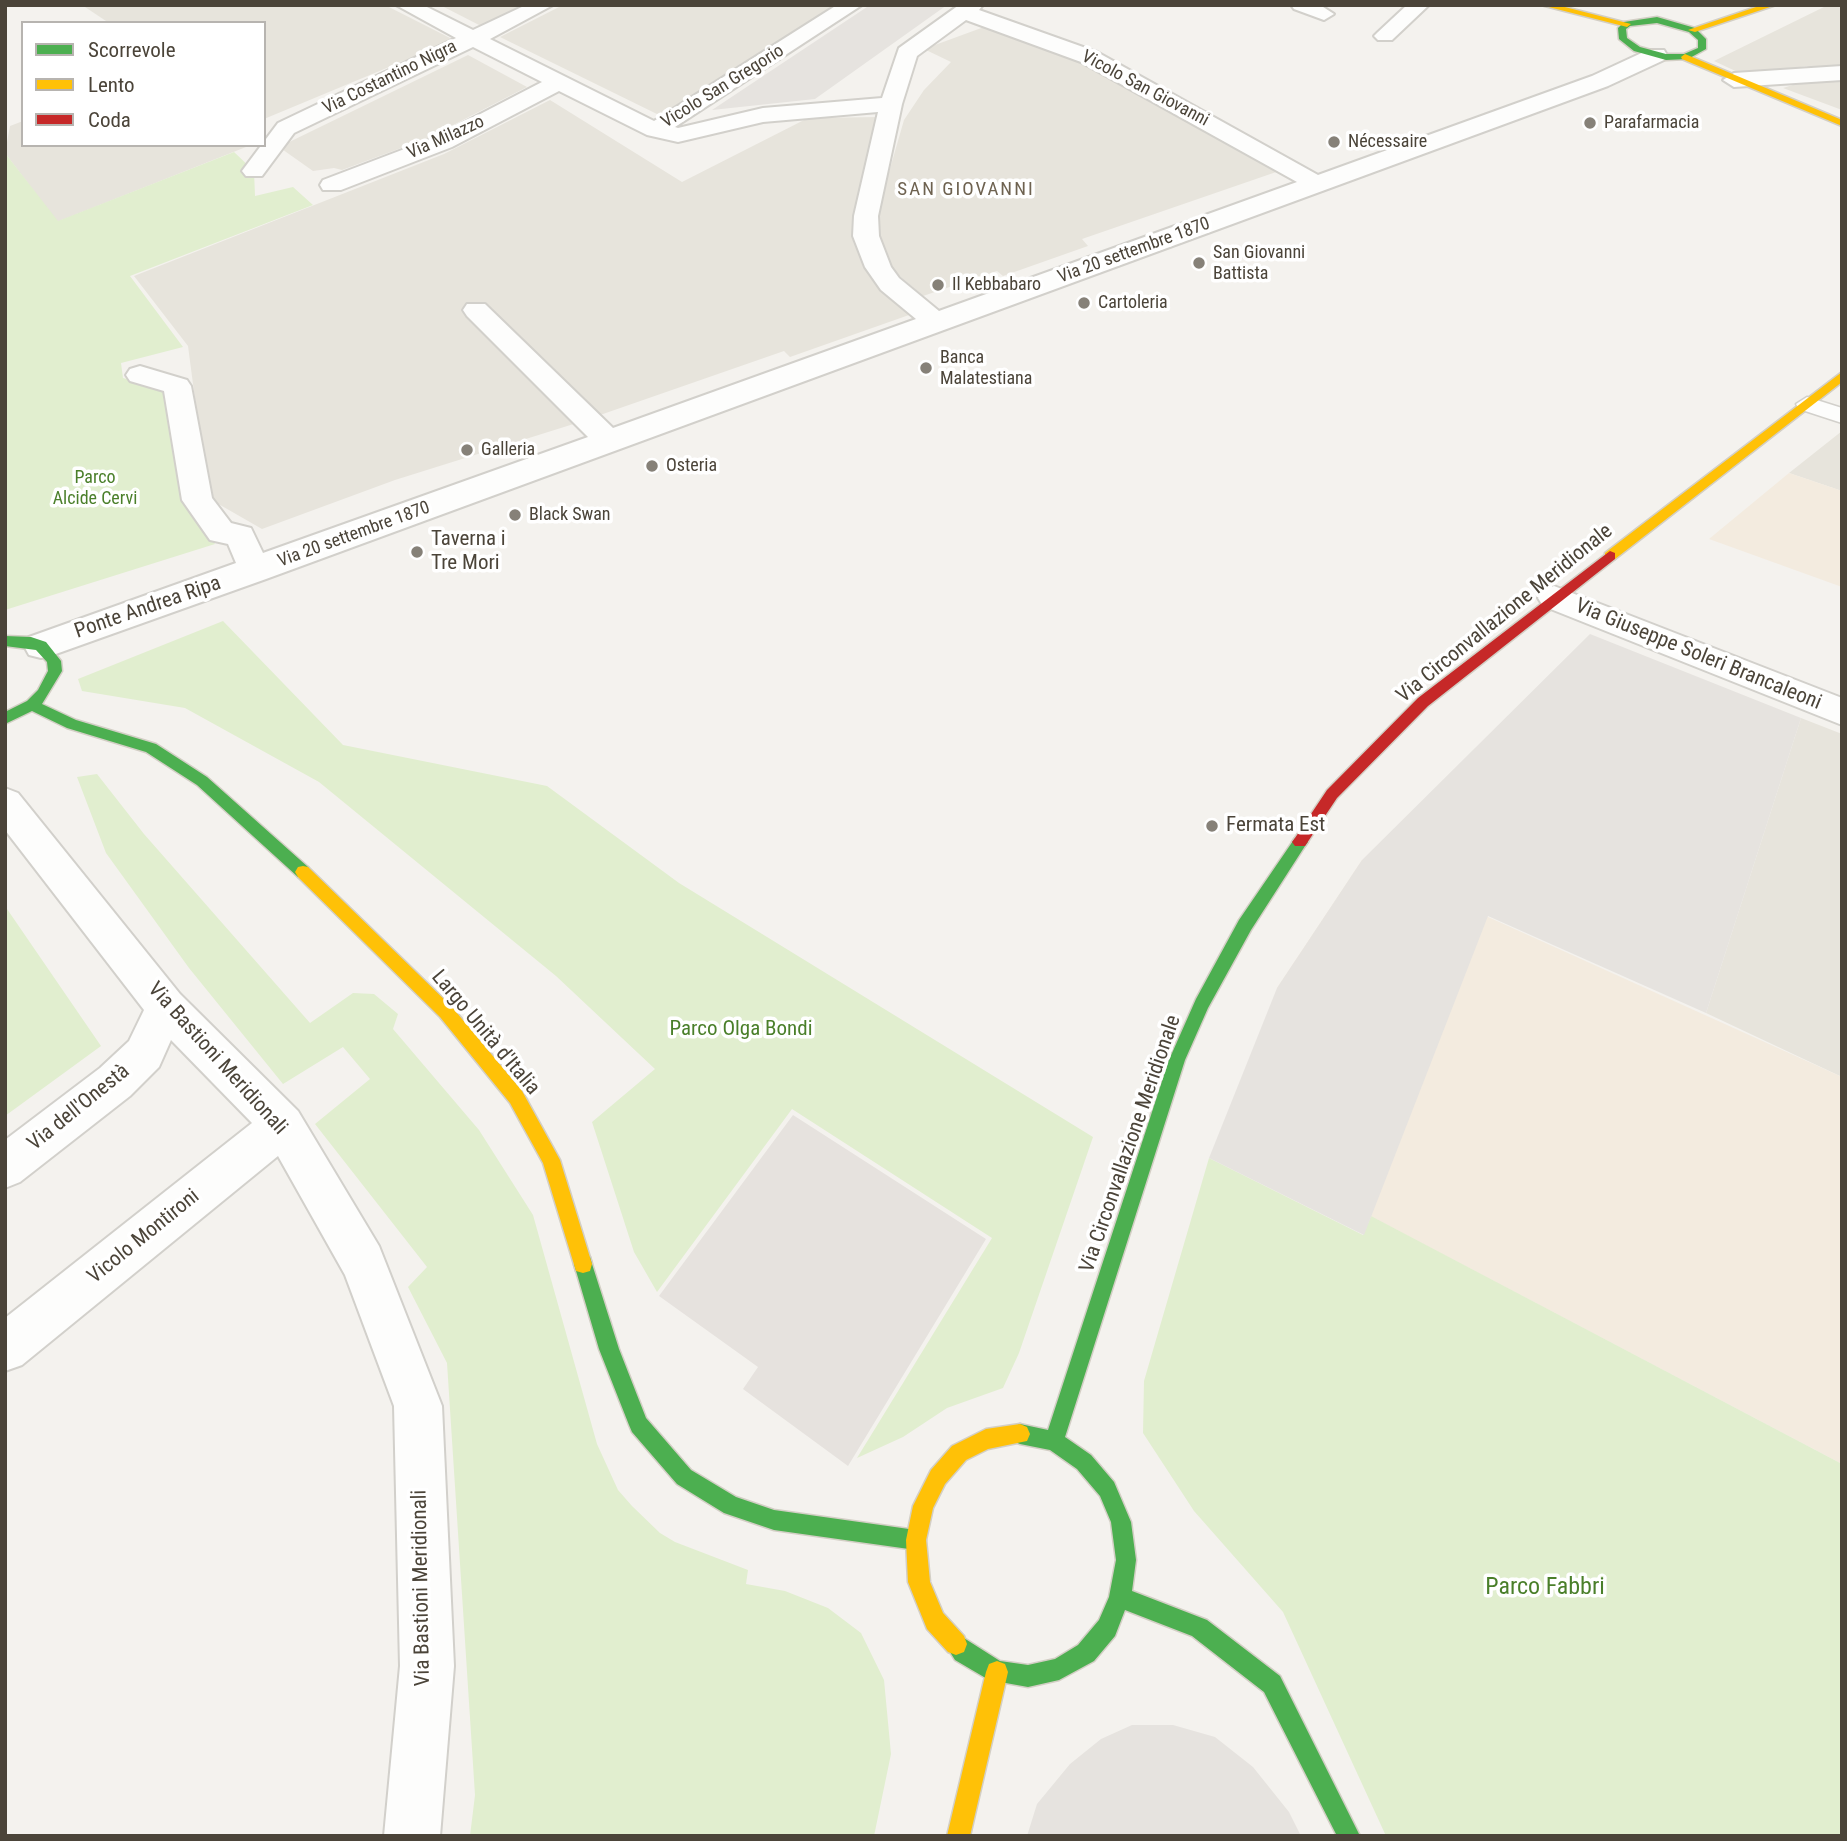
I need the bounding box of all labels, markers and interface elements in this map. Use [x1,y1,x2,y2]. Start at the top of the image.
legend [21,21,266,147]
street label: Via Costantino Nigra [319,36,461,120]
text: Scorrevole [88,38,175,62]
street label: Vicolo San Gregorio [658,41,788,133]
street label: Vicolo San Giovanni [1078,46,1212,132]
text: Lento [88,73,135,97]
text: Coda [88,108,131,132]
street label: Via Milazzo [404,111,488,165]
place label: Parafarmacia [1604,112,1699,134]
marker: Parafarmacia [1582,115,1598,131]
place label: Nécessaire [1348,131,1427,153]
marker: Nécessaire [1326,134,1342,150]
district label: SAN GIOVANNI [899,179,1033,201]
street label: Via 20 settembre 1870 [1055,213,1213,289]
place label: San Giovanni Battista [1213,242,1305,284]
marker: San Giovanni Battista [1191,255,1207,271]
place label: Il Kebbabaro [952,274,1041,296]
marker: Il Kebbabaro [930,277,946,293]
place label: Cartoleria [1098,292,1168,314]
marker: Cartoleria [1076,295,1092,311]
place label: Banca Malatestiana [940,347,1032,390]
marker: Banca Malatestiana [918,360,934,376]
place label: Galleria [481,439,535,461]
marker: Galleria [459,442,475,458]
place label: Osteria [666,455,717,477]
marker: Osteria [644,458,660,474]
park label: Parco Alcide Cervi [53,467,137,510]
street label: Via 20 settembre 1870 [275,497,433,573]
place label: Black Swan [529,504,611,526]
marker: Black Swan [507,507,523,523]
street label: Via Circonvallazione Meridionale [1392,519,1618,709]
place label: Taverna i Tre Mori [431,527,506,577]
marker: Taverna i Tre Mori [409,544,425,560]
street label: Ponte Andrea Ripa [72,571,224,645]
street label: Via Giuseppe Soleri Brancaleoni [1571,594,1825,716]
place label: Fermata Est [1226,813,1325,839]
marker: Fermata Est [1204,818,1220,834]
street label: Largo Unità d'Italia [425,965,545,1101]
street label: Via Bastioni Meridionali [142,978,292,1140]
street label: Via Circonvallazione Meridionale [1075,1012,1187,1276]
park label: Parco Olga Bondi [670,1017,812,1043]
street label: Via dell'Onestà [23,1059,135,1157]
street label: Vicolo Montironi [83,1184,205,1290]
street label: Via Bastioni Meridionali [408,1490,436,1686]
park label: Parco Fabbri [1485,1574,1605,1602]

